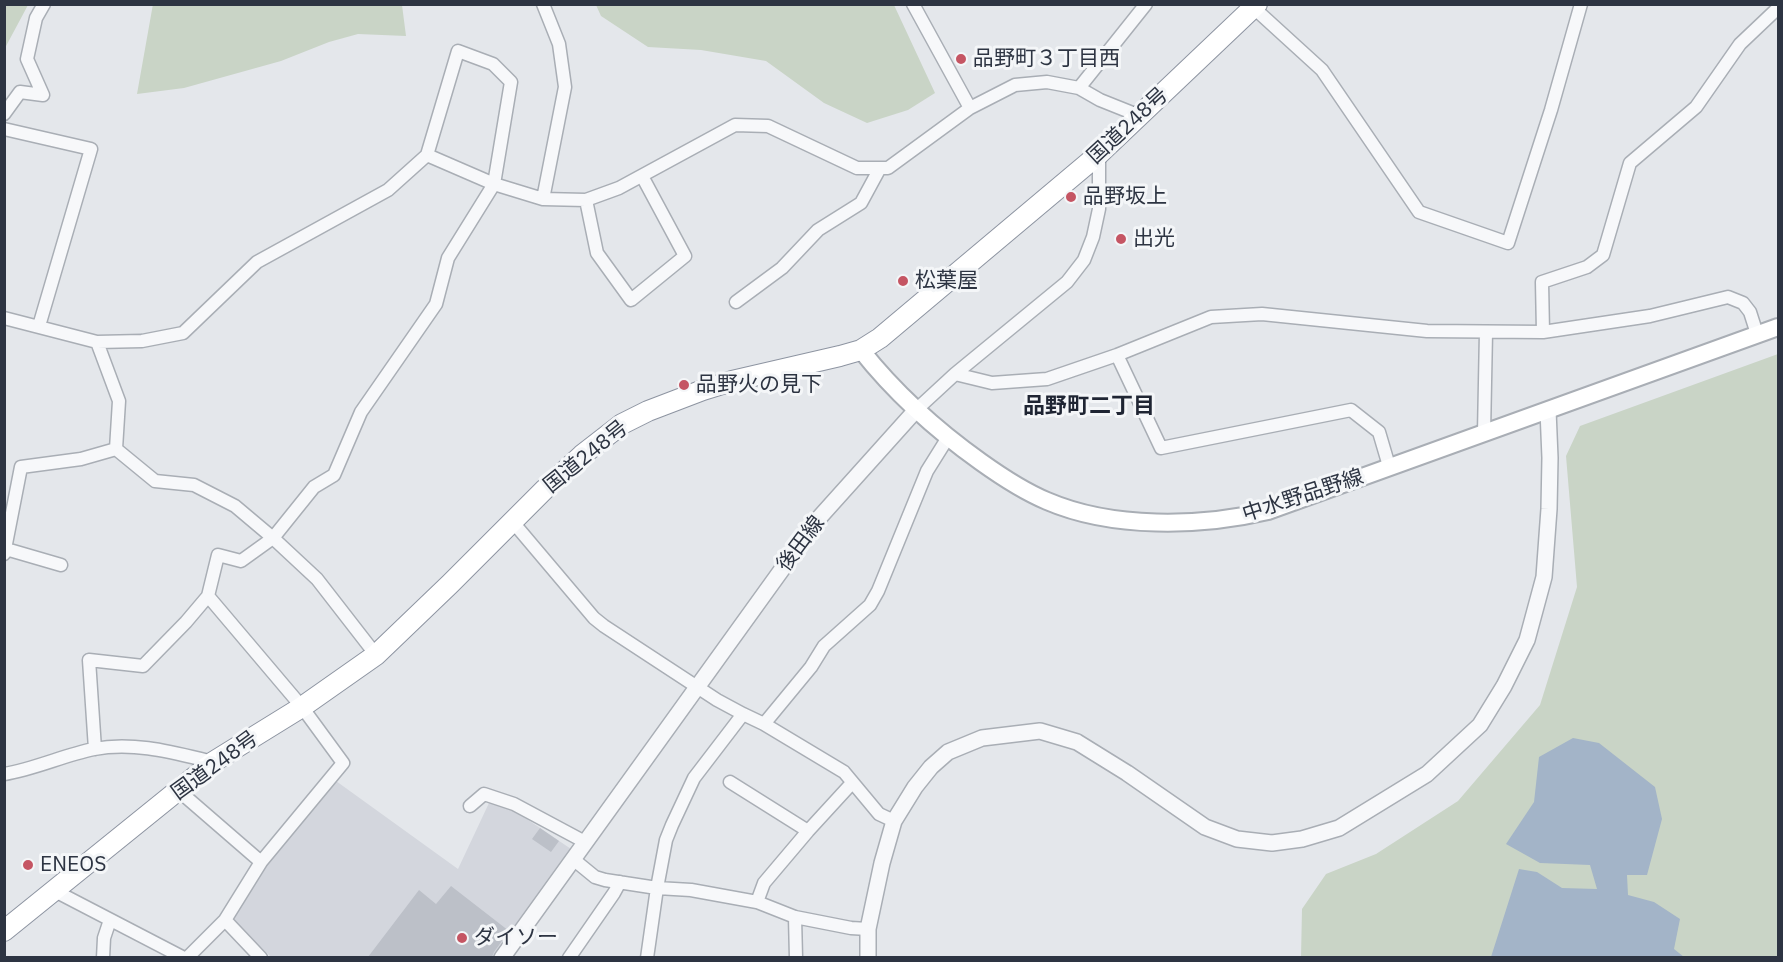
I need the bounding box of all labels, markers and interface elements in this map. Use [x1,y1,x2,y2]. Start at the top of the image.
place label: 品野町３丁目西 [973,46,1120,72]
marker: 品野町３丁目西 [954,52,968,66]
street label: 国道248号 [1083,82,1173,170]
place label: 品野坂上 [1083,184,1167,210]
marker: 品野坂上 [1064,190,1078,204]
place label: 出光 [1133,226,1175,252]
marker: 出光 [1114,232,1128,246]
place label: 松葉屋 [915,268,978,294]
marker: 松葉屋 [896,274,910,288]
place label: 品野火の見下 [696,372,822,398]
marker: 品野火の見下 [677,378,691,392]
district label: 品野町二丁目 [1023,394,1155,420]
street label: 国道248号 [539,415,633,499]
street label: 中水野品野線 [1239,465,1367,527]
street label: 後田線 [772,511,830,577]
street label: 国道248号 [167,726,263,806]
place label: ENEOS [40,852,106,878]
marker: ENEOS [21,858,35,872]
place label: ダイソー [474,925,558,951]
marker: ダイソー [455,931,469,945]

